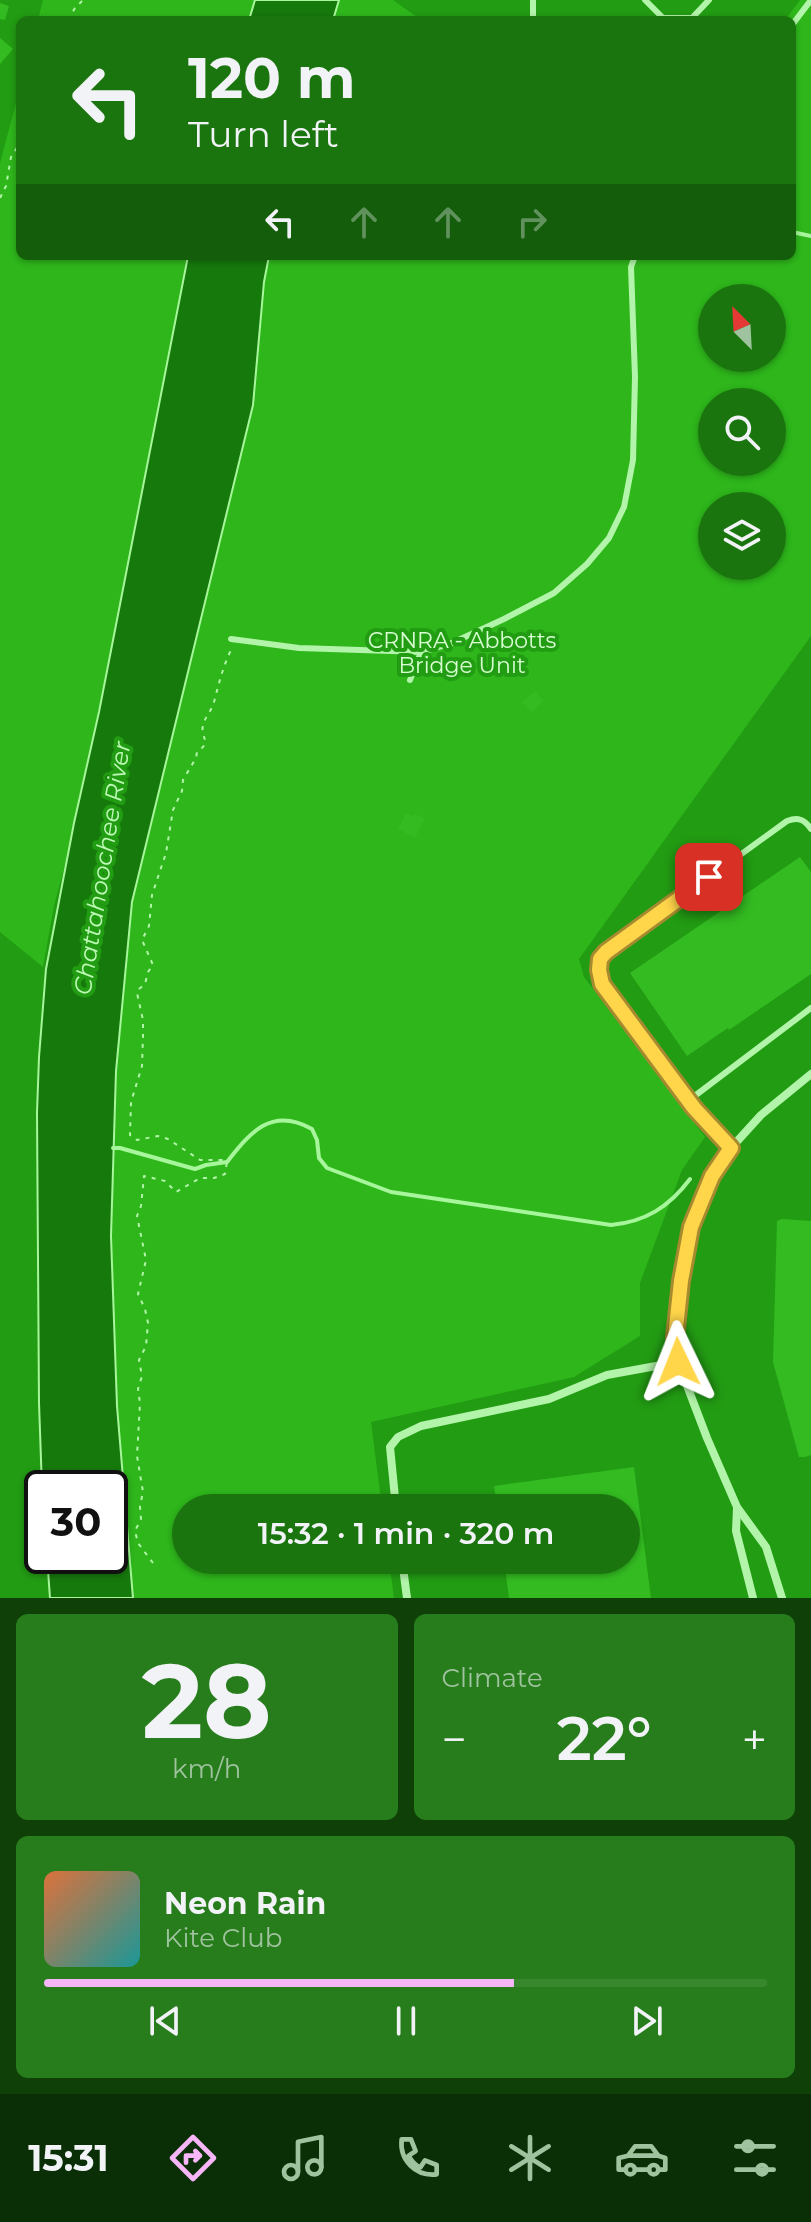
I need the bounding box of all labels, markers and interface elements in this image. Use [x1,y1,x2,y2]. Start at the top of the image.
text: 120 m [188,44,356,112]
icon: left [56,48,160,152]
text: Turn left [188,112,339,156]
icon: left [258,200,302,244]
icon: ahead [342,200,386,244]
icon: ahead [426,200,470,244]
icon: right [510,200,554,244]
north arrow [698,284,786,372]
map controls [698,284,786,580]
button: search [698,388,786,476]
button: layers [698,492,786,580]
park label: CRNRA - Abbotts Bridge Unit [368,627,557,679]
water label: Chattahoochee River [68,738,137,997]
pin [675,843,743,911]
icon: arrive [687,855,731,899]
position arrow [636,1320,720,1404]
speed limit sign: 30 [24,1470,128,1574]
text: 15:32 · 1 min · 320 m [258,1515,554,1552]
text: 28 [142,1637,272,1764]
text: Climate [442,1662,543,1694]
text: 22° [557,1702,652,1775]
text: − [442,1712,467,1766]
text: + [742,1712,767,1766]
text: km/h [172,1753,241,1785]
text: Neon Rain [164,1885,326,1922]
text: Kite Club [164,1922,282,1954]
icon: previous [143,1999,187,2043]
icon: pause [384,1999,428,2043]
icon: next [625,1999,669,2043]
icon: directions [165,2130,221,2186]
icon: music [277,2130,333,2186]
icon: phone [390,2130,446,2186]
icon: climate [502,2130,558,2186]
icon: car [614,2130,670,2186]
icon: filters [727,2130,783,2186]
text: 15:31 [28,2136,109,2180]

